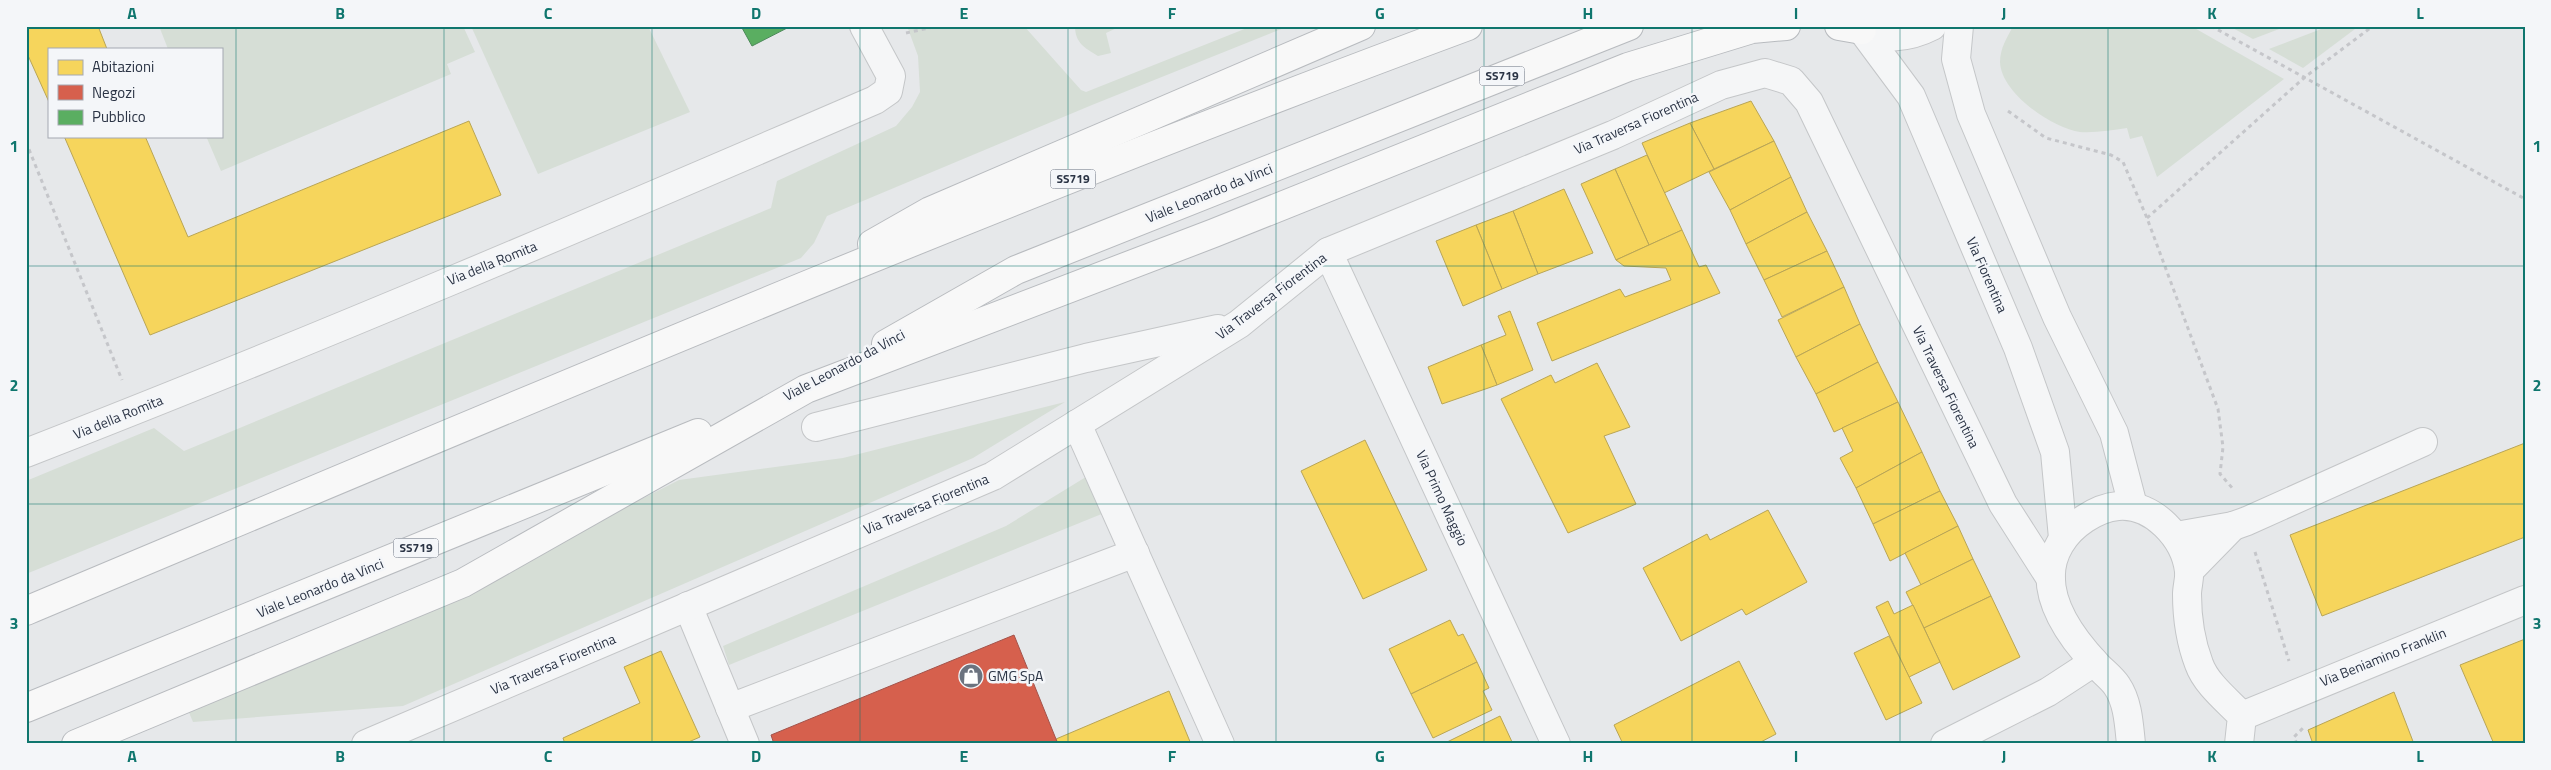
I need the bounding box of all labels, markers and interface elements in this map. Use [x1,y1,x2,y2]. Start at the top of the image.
text: A [127,1,137,25]
text: B [335,1,345,25]
text: C [544,1,553,25]
text: D [751,1,761,25]
text: E [960,1,969,25]
text: F [1168,1,1177,25]
text: G [1375,1,1385,25]
text: H [1583,1,1593,25]
text: I [1794,1,1798,25]
text: J [2002,1,2006,25]
text: K [2207,1,2217,25]
text: L [2416,1,2424,25]
legend [48,48,222,138]
text: Abitazioni [92,55,154,78]
road number: SS719 [1480,66,1524,85]
text: Negozi [92,81,135,104]
street label: Via Traversa Fiorentina [1570,86,1701,159]
text: Pubblico [92,105,146,128]
text: 1 [10,134,18,158]
text: 1 [2533,134,2541,158]
street label: Viale Leonardo da Vinci [1142,157,1275,228]
road number: SS719 [1050,170,1096,188]
street label: Via Fiorentina [1961,234,2014,316]
street label: Via della Romita [444,235,540,290]
street label: Via Traversa Fiorentina [1211,247,1331,344]
street label: Via Traversa Fiorentina [1908,322,1985,452]
street label: Viale Leonardo da Vinci [779,324,908,406]
text: 2 [10,373,18,397]
text: 2 [2533,373,2541,397]
street label: Via della Romita [70,389,166,444]
street label: Via Primo Maggio [1411,447,1474,549]
street label: Via Traversa Fiorentina [860,468,992,539]
road number: SS719 [394,538,438,558]
street label: Viale Leonardo da Vinci [253,552,386,623]
text: 3 [10,611,18,635]
text: 3 [2533,611,2541,635]
street label: Via Beniamino Franklin [2317,622,2449,691]
street label: Via Traversa Fiorentina [487,628,619,699]
shop icon: GMG SpA [958,663,984,689]
place label: GMG SpA [988,665,1044,686]
text: A [127,744,137,768]
text: B [335,744,345,768]
text: C [544,744,553,768]
text: D [751,744,761,768]
text: E [960,744,969,768]
text: F [1168,744,1177,768]
text: G [1375,744,1385,768]
text: H [1583,744,1593,768]
text: I [1794,744,1798,768]
text: J [2002,744,2006,768]
text: K [2207,744,2217,768]
text: L [2416,744,2424,768]

